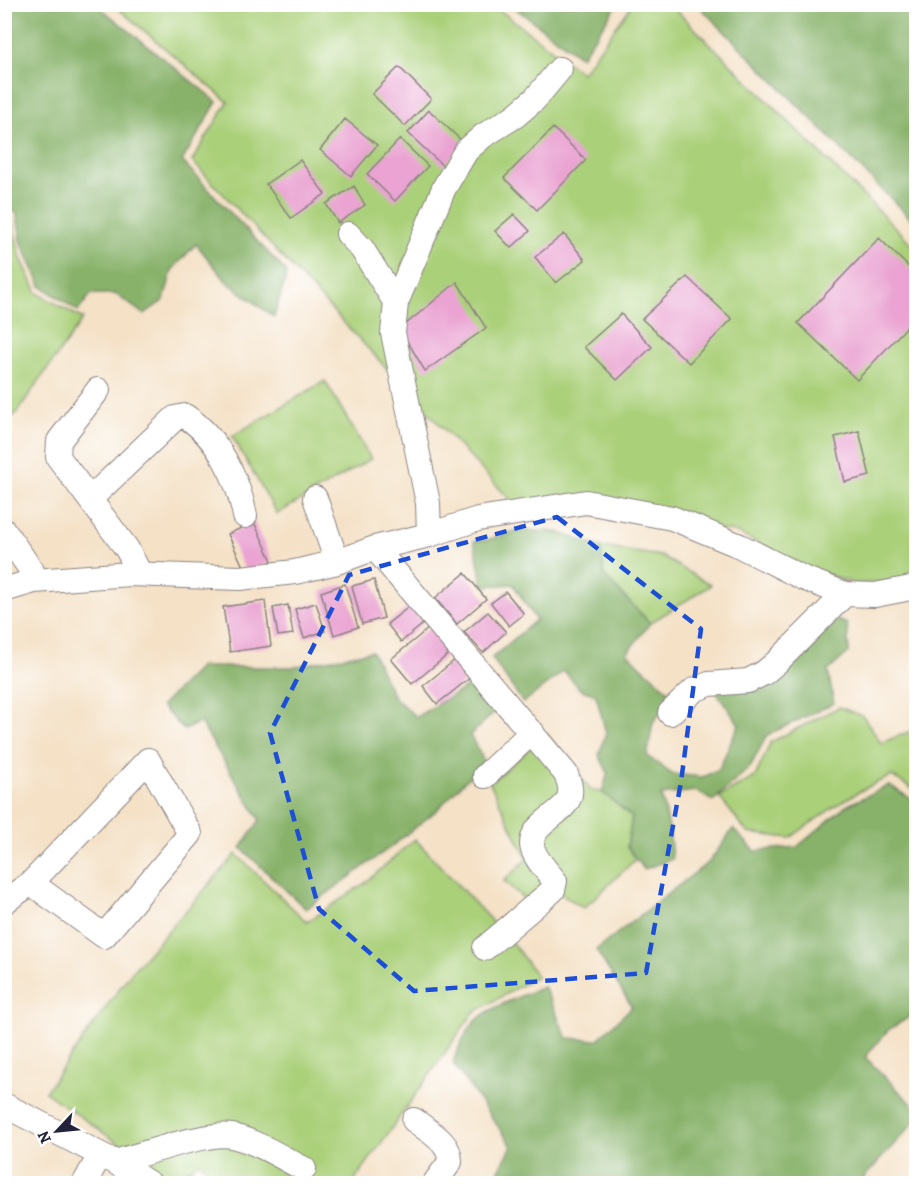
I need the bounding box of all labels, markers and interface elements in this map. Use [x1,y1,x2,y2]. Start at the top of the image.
north arrow [27,1101,87,1161]
text: N [32,1127,57,1147]

